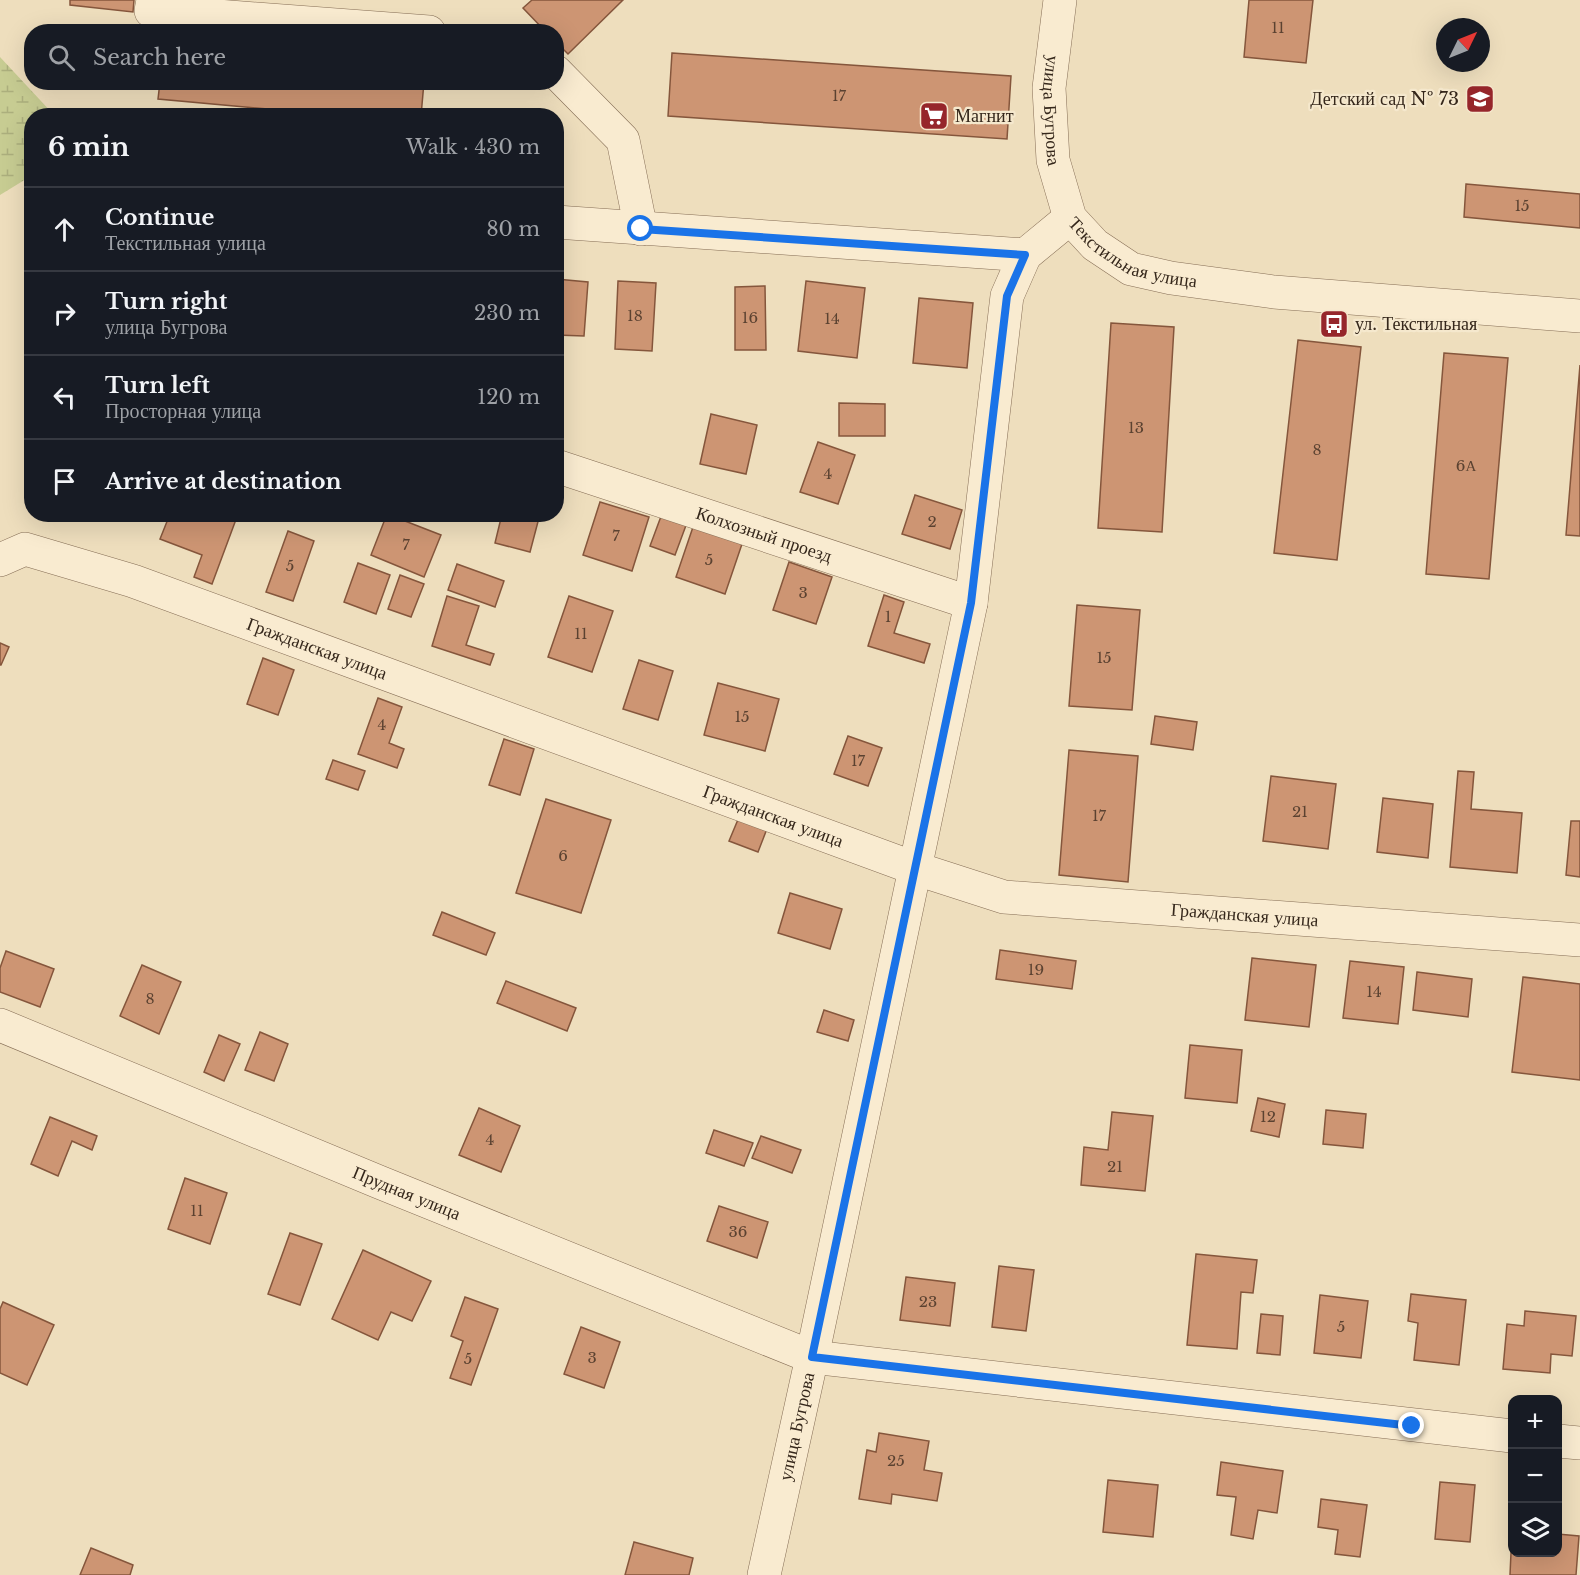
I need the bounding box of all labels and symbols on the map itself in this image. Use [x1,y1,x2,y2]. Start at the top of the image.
house number: 11 [1271,18,1285,37]
north arrow [1436,18,1490,72]
street label: улица Бугрова [1038,54,1065,168]
school or university icon: Детский сад № 73 [1464,83,1496,115]
house number: 17 [832,86,847,105]
place label: Детский сад № 73 [1310,88,1459,110]
supermarket icon: Магнит [918,100,950,132]
place label: Магнит [955,105,1014,127]
house number: 15 [1514,196,1530,215]
street label: Текстильная улица [1063,212,1198,292]
route start [627,215,653,241]
house number: 18 [627,306,643,325]
house number: 16 [742,308,758,327]
bus stop icon: ул. Текстильная [1318,308,1350,340]
house number: 14 [824,309,840,328]
place label: ул. Текстильная [1355,313,1477,335]
house number: 13 [1128,418,1144,437]
house number: 8 [1312,440,1322,459]
house number: 6А [1456,456,1476,475]
house number: 4 [824,464,832,483]
street label: Колхозный проезд [693,502,835,567]
house number: 2 [927,512,937,531]
house number: 7 [612,526,620,545]
house number: 7 [402,535,410,554]
house number: 5 [705,550,713,569]
house number: 5 [286,556,294,575]
house number: 3 [798,583,808,602]
house number: 1 [885,607,891,626]
street label: Гражданская улица [244,613,390,684]
house number: 11 [574,624,588,643]
house number: 15 [1096,648,1112,667]
house number: 15 [734,707,750,726]
house number: 4 [378,715,386,734]
house number: 17 [851,751,866,770]
street label: Гражданская улица [700,780,846,852]
house number: 21 [1292,802,1308,821]
house number: 17 [1092,806,1107,825]
house number: 6 [558,846,568,865]
street label: Гражданская улица [1170,898,1319,931]
house number: 19 [1028,960,1044,979]
house number: 14 [1366,982,1382,1001]
house number: 8 [145,989,155,1008]
house number: 12 [1260,1107,1276,1126]
house number: 4 [486,1130,494,1149]
house number: 21 [1107,1157,1123,1176]
street label: Прудная улица [349,1161,464,1225]
house number: 11 [190,1201,204,1220]
house number: 36 [729,1222,747,1241]
house number: 23 [919,1292,937,1311]
house number: 5 [1337,1317,1345,1336]
house number: 3 [587,1348,597,1367]
house number: 5 [464,1349,472,1368]
street label: улица Бугрова [774,1370,819,1483]
route end [1398,1412,1424,1438]
house number: 25 [887,1451,905,1470]

